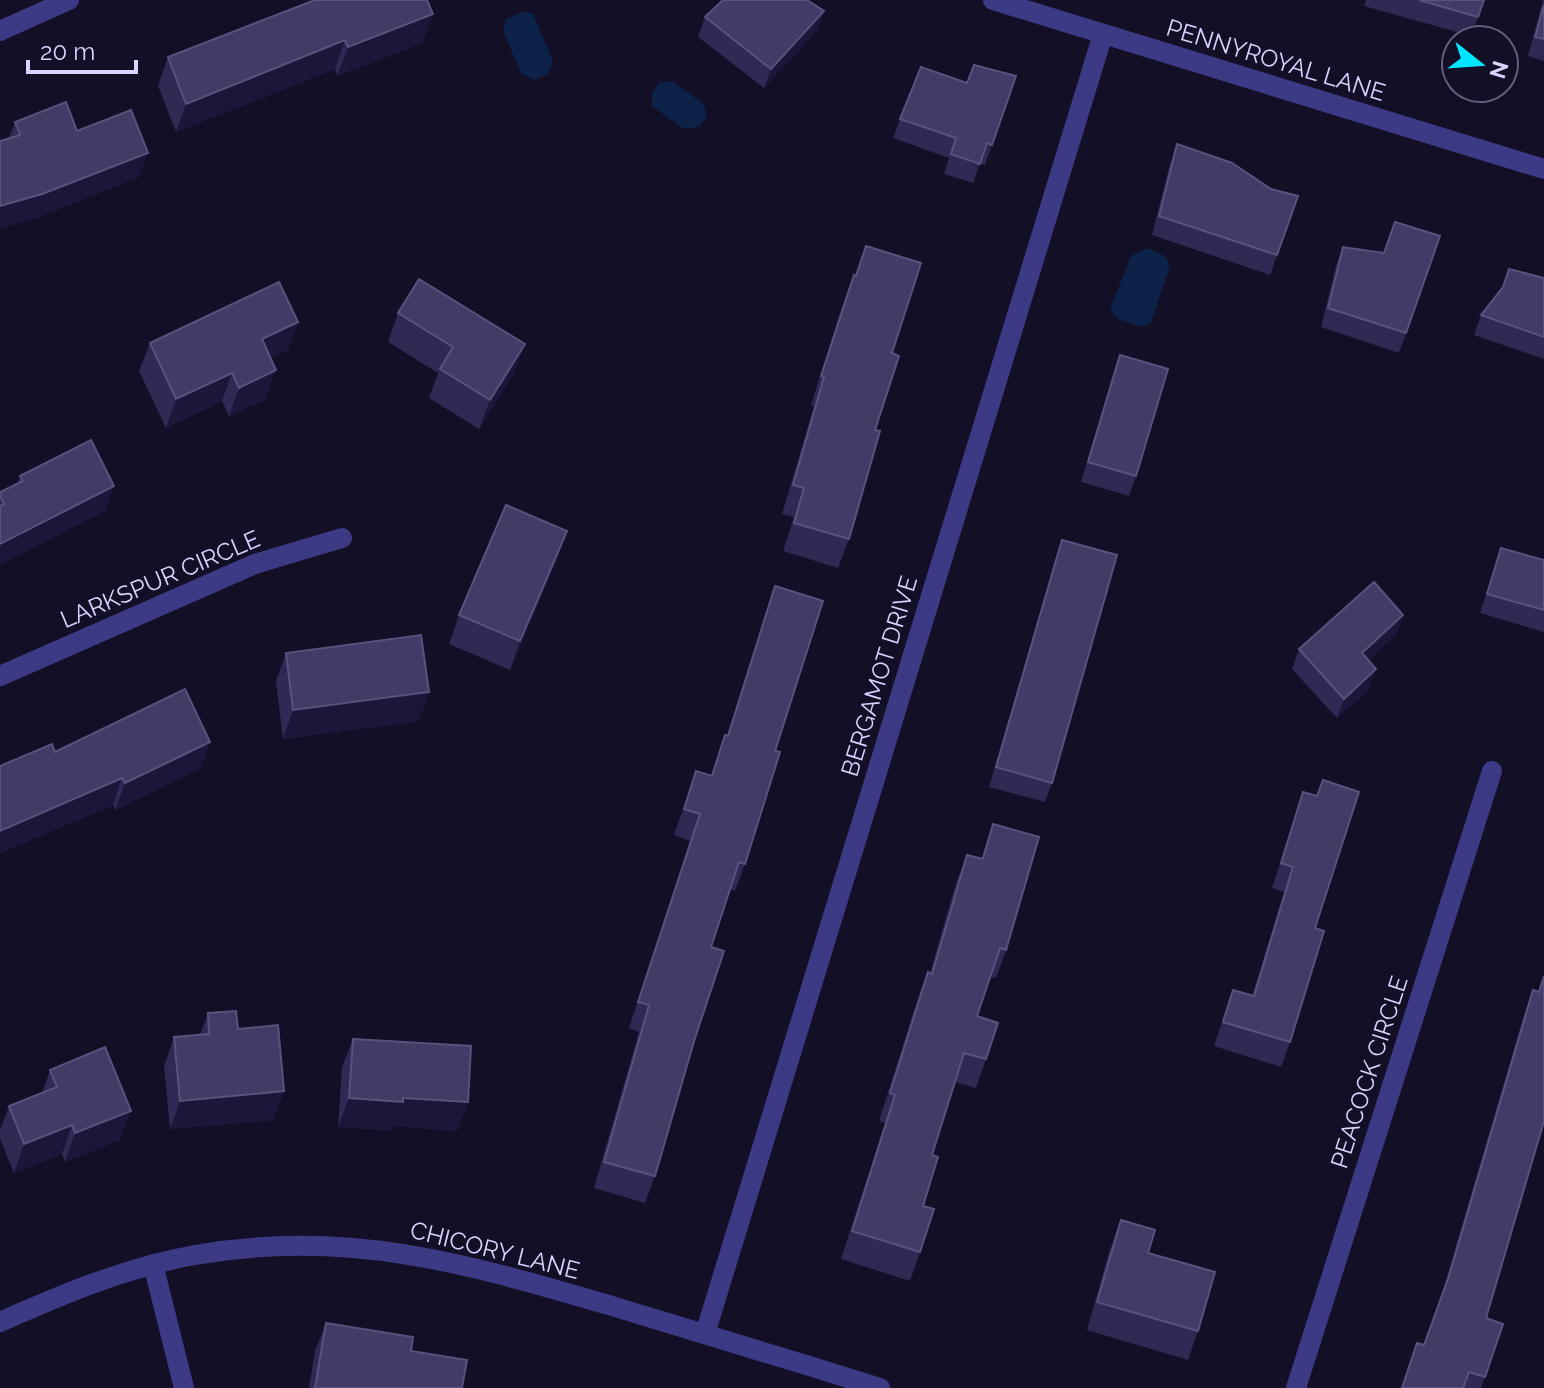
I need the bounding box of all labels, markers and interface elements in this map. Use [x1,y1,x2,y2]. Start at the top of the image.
street label: PENNYROYAL LANE [1163,13,1389,107]
scale bar [28,24,136,74]
north arrow [1440,24,1520,104]
text: 20 m [40,37,95,66]
text: N [1484,58,1514,82]
street label: LARKSPUR CIRCLE [56,524,264,634]
street label: BERGAMOT DRIVE [835,572,923,780]
street label: PEACOCK CIRCLE [1324,972,1414,1172]
street label: CHICORY LANE [407,1215,583,1285]

